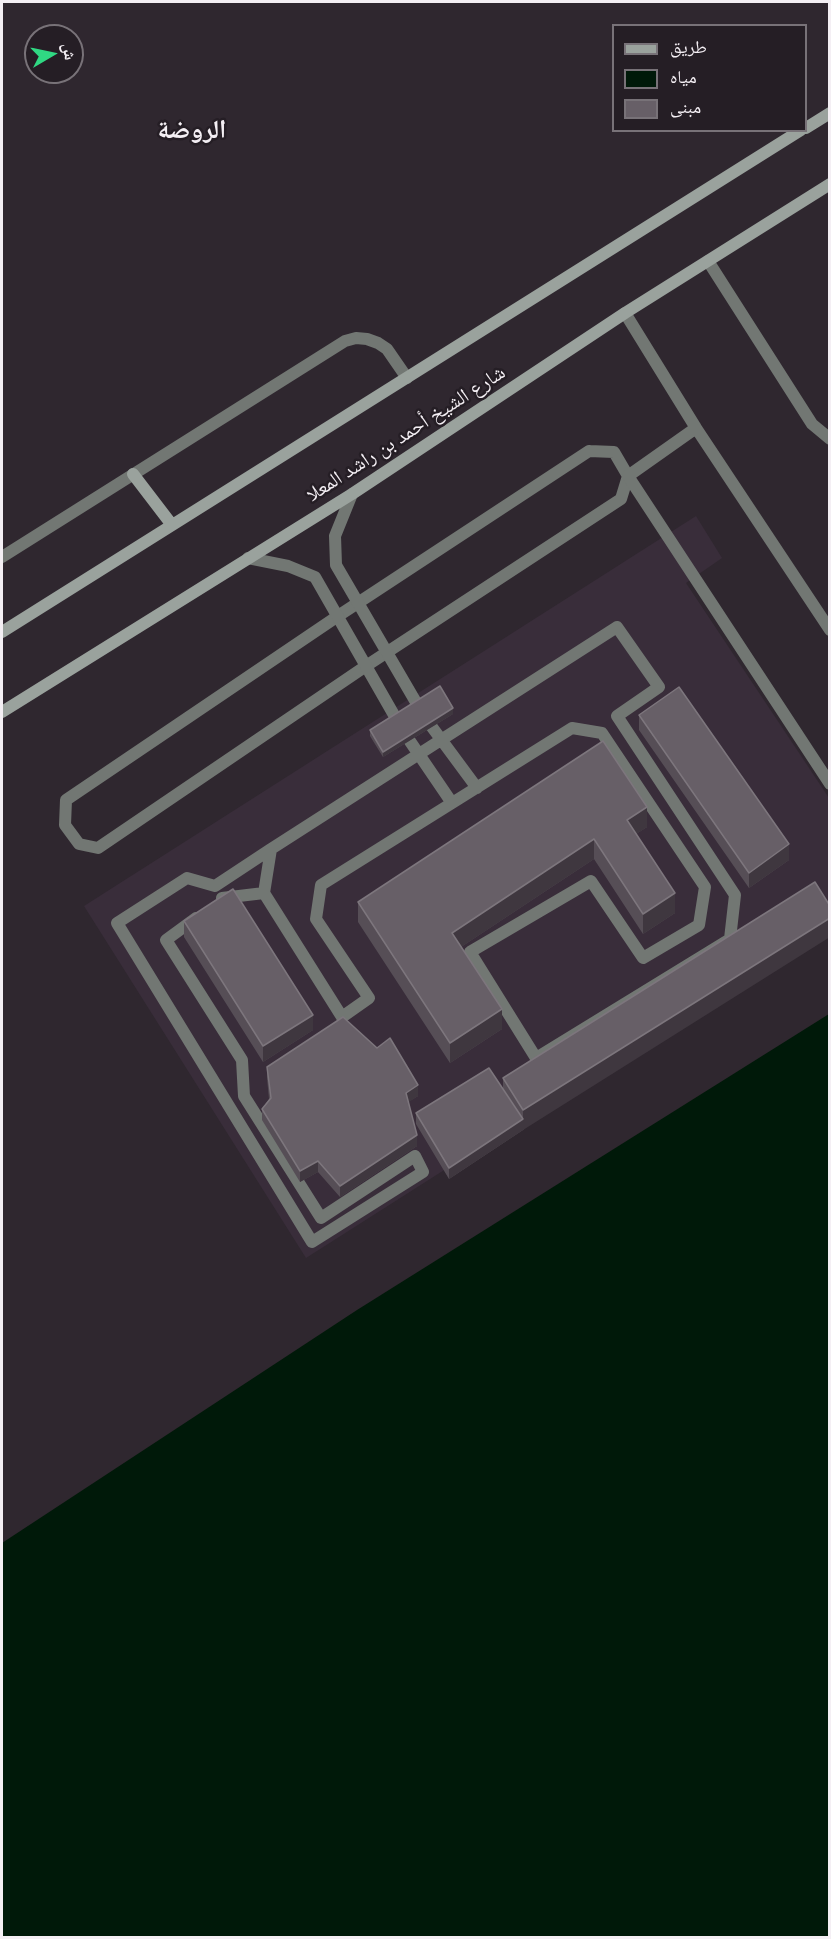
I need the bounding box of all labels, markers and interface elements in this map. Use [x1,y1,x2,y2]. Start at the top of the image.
north arrow [24,24,84,84]
legend [612,24,807,132]
text: طريق [670,34,707,58]
text: ش [58,41,82,62]
text: مياه [670,64,697,88]
text: مبنى [670,94,701,118]
district label: الروضة [157,115,227,147]
street label: شارع الشيخ أحمد بن راشد المعلا [302,361,510,507]

